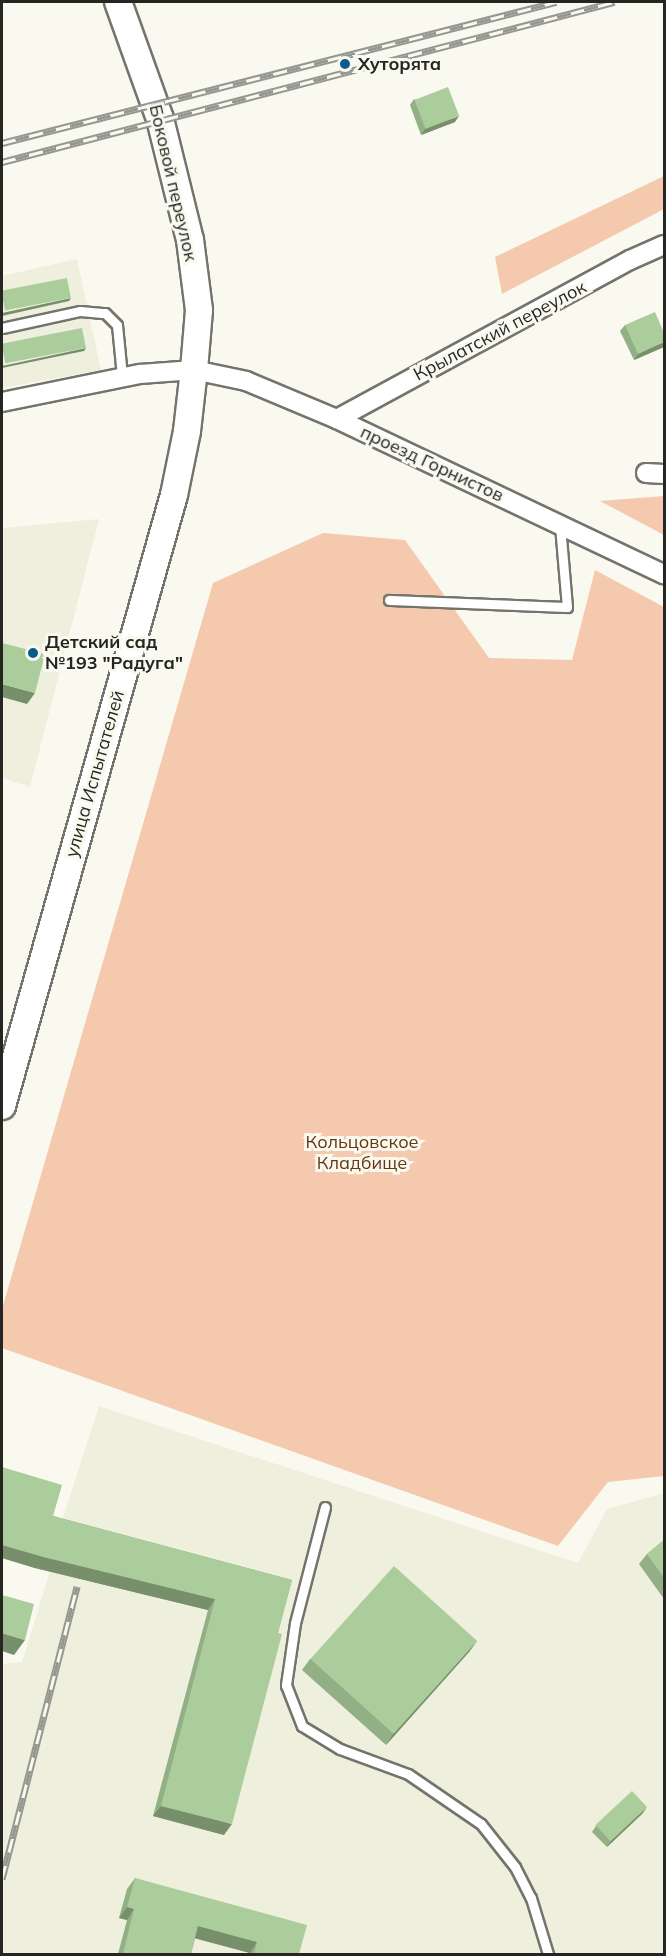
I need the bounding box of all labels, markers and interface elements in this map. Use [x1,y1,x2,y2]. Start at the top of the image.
place label: Хуторята [358,53,441,75]
marker: Хуторята [336,55,354,73]
street label: Боковой переулок [144,103,202,263]
street label: Крылатский переулок [410,276,590,386]
street label: проезд Горнистов [357,421,507,507]
place label: Детский сад №193 "Радуга" [45,632,183,674]
marker: Детский сад №193 "Радуга" [26,646,40,660]
street label: улица Испытателей [61,688,129,860]
park label: Кольцовское Кладбище [305,1132,419,1174]

